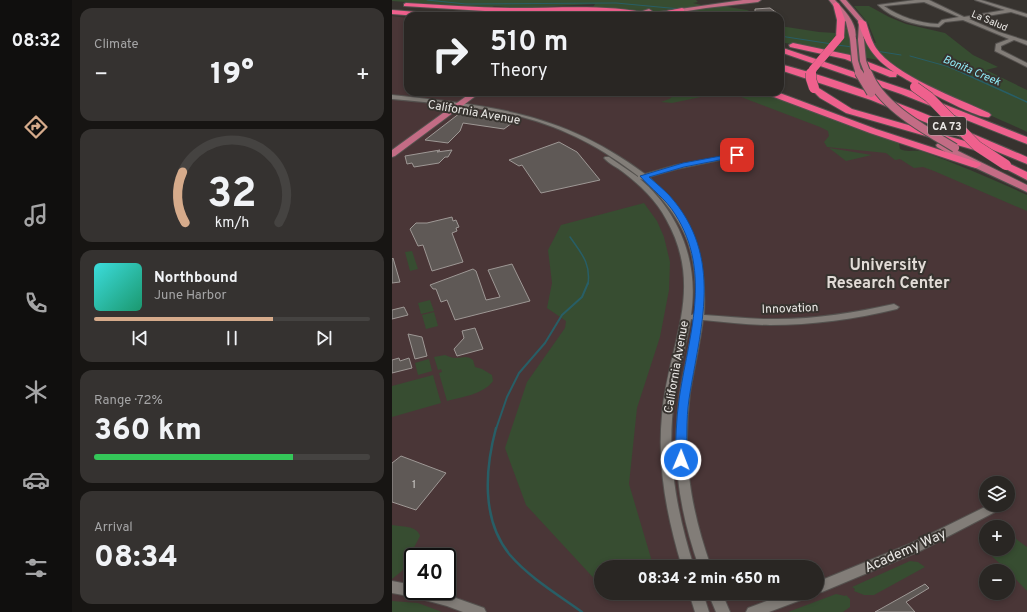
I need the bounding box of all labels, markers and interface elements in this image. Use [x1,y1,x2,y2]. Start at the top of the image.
street label: La Salud [969,8,1010,35]
text: 510 m [490,25,568,61]
icon: right [424,28,476,80]
text: 08:32 [12,30,60,53]
text: Climate [94,37,139,53]
water label: Bonita Creek [941,53,1003,89]
text: 19° [210,57,254,94]
text: Theory [490,60,548,83]
text: − [94,62,108,89]
text: + [356,62,370,89]
street label: California Avenue [426,97,521,129]
icon: directions [22,113,50,141]
road number: CA 73 [928,117,966,135]
pin [720,138,754,172]
icon: arrive [726,144,748,166]
text: 32 [207,169,257,222]
icon: music [22,201,50,229]
text: km/h [215,214,249,232]
district label: University Research Center [826,256,950,294]
text: Northbound [154,269,238,288]
text: June Harbor [154,288,227,304]
icon: phone [22,289,50,317]
street label: Innovation [761,300,819,318]
street label: California Avenue [661,320,693,415]
icon: previous [129,327,151,349]
icon: pause [221,327,243,349]
icon: next [313,327,335,349]
icon: climate [22,378,50,406]
text: Range · 72% [94,393,163,409]
text: 360 km [94,413,202,450]
position arrow [660,439,702,481]
icon: car [22,466,50,494]
map controls [979,476,1015,600]
button: layers [979,476,1015,512]
house number: 1 [412,477,416,493]
text: Arrival [94,520,133,536]
button: + [979,520,1015,556]
street label: Academy Way [862,526,949,577]
text: 08:34 [94,540,178,577]
speed limit sign: 40 [404,548,456,600]
icon: filters [22,554,50,582]
button: − [979,564,1015,600]
text: 08:34 · 2 min · 650 m [638,570,780,589]

